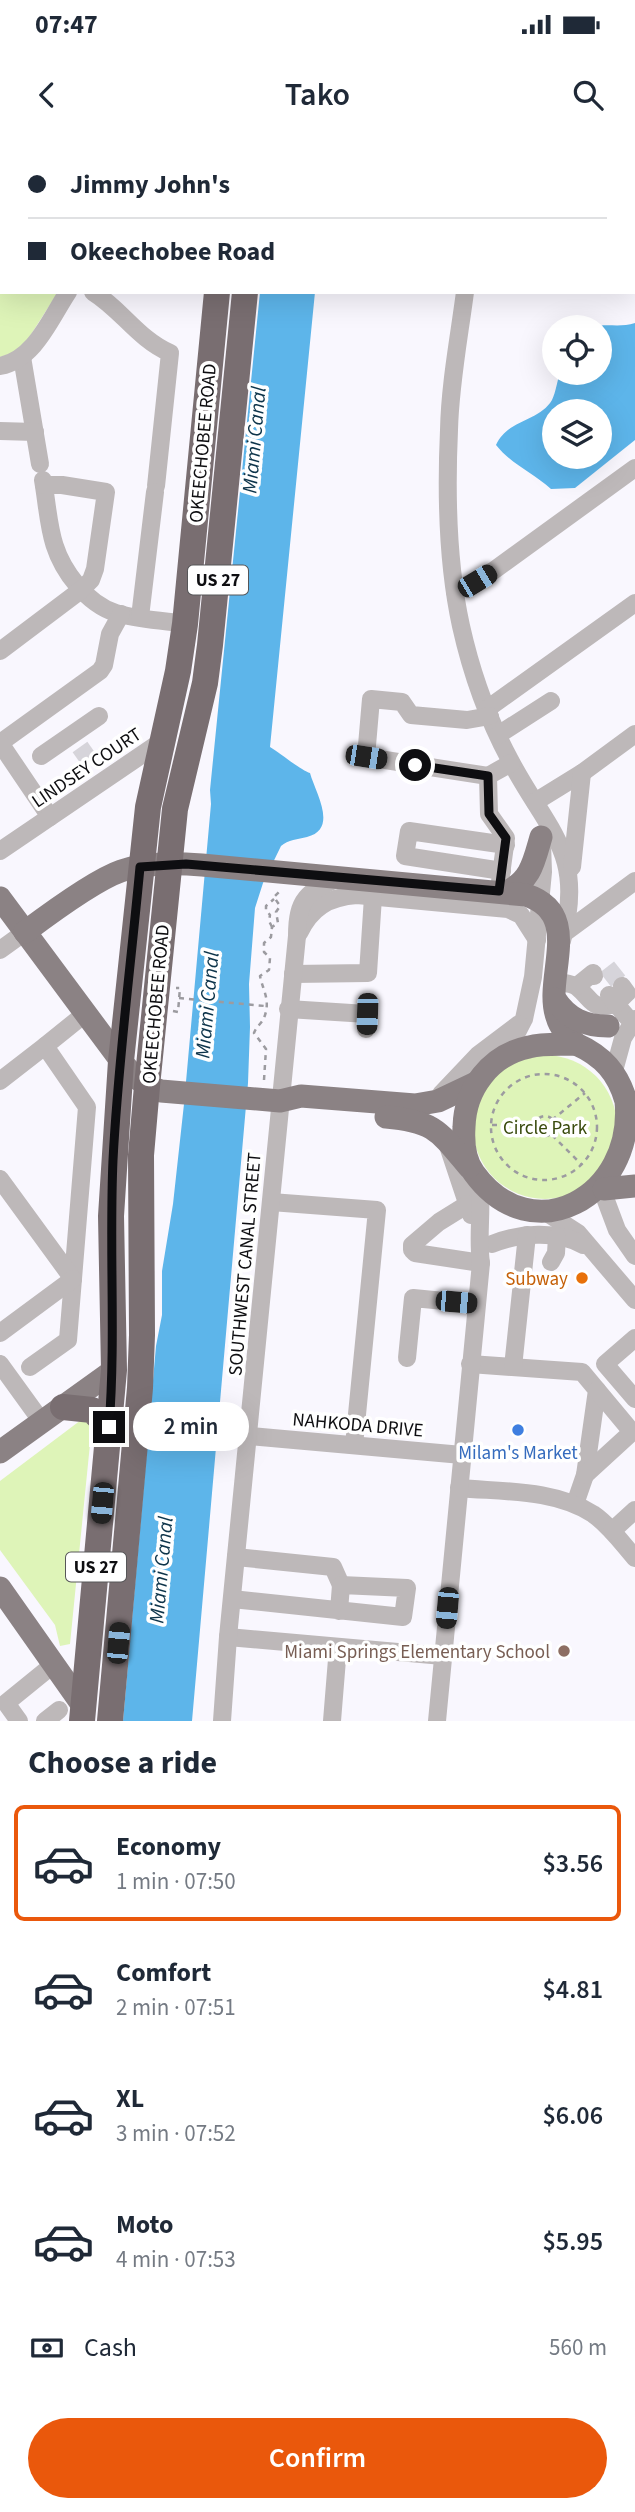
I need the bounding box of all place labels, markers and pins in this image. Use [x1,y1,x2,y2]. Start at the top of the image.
place label: Subway [505,1266,568,1293]
marker: Subway [574,1270,590,1286]
marker: Milam's Market [510,1422,526,1438]
place label: Milam's Market [458,1440,578,1467]
place label: Miami Springs Elementary School [284,1639,550,1666]
marker: Miami Springs Elementary School [556,1643,572,1659]

